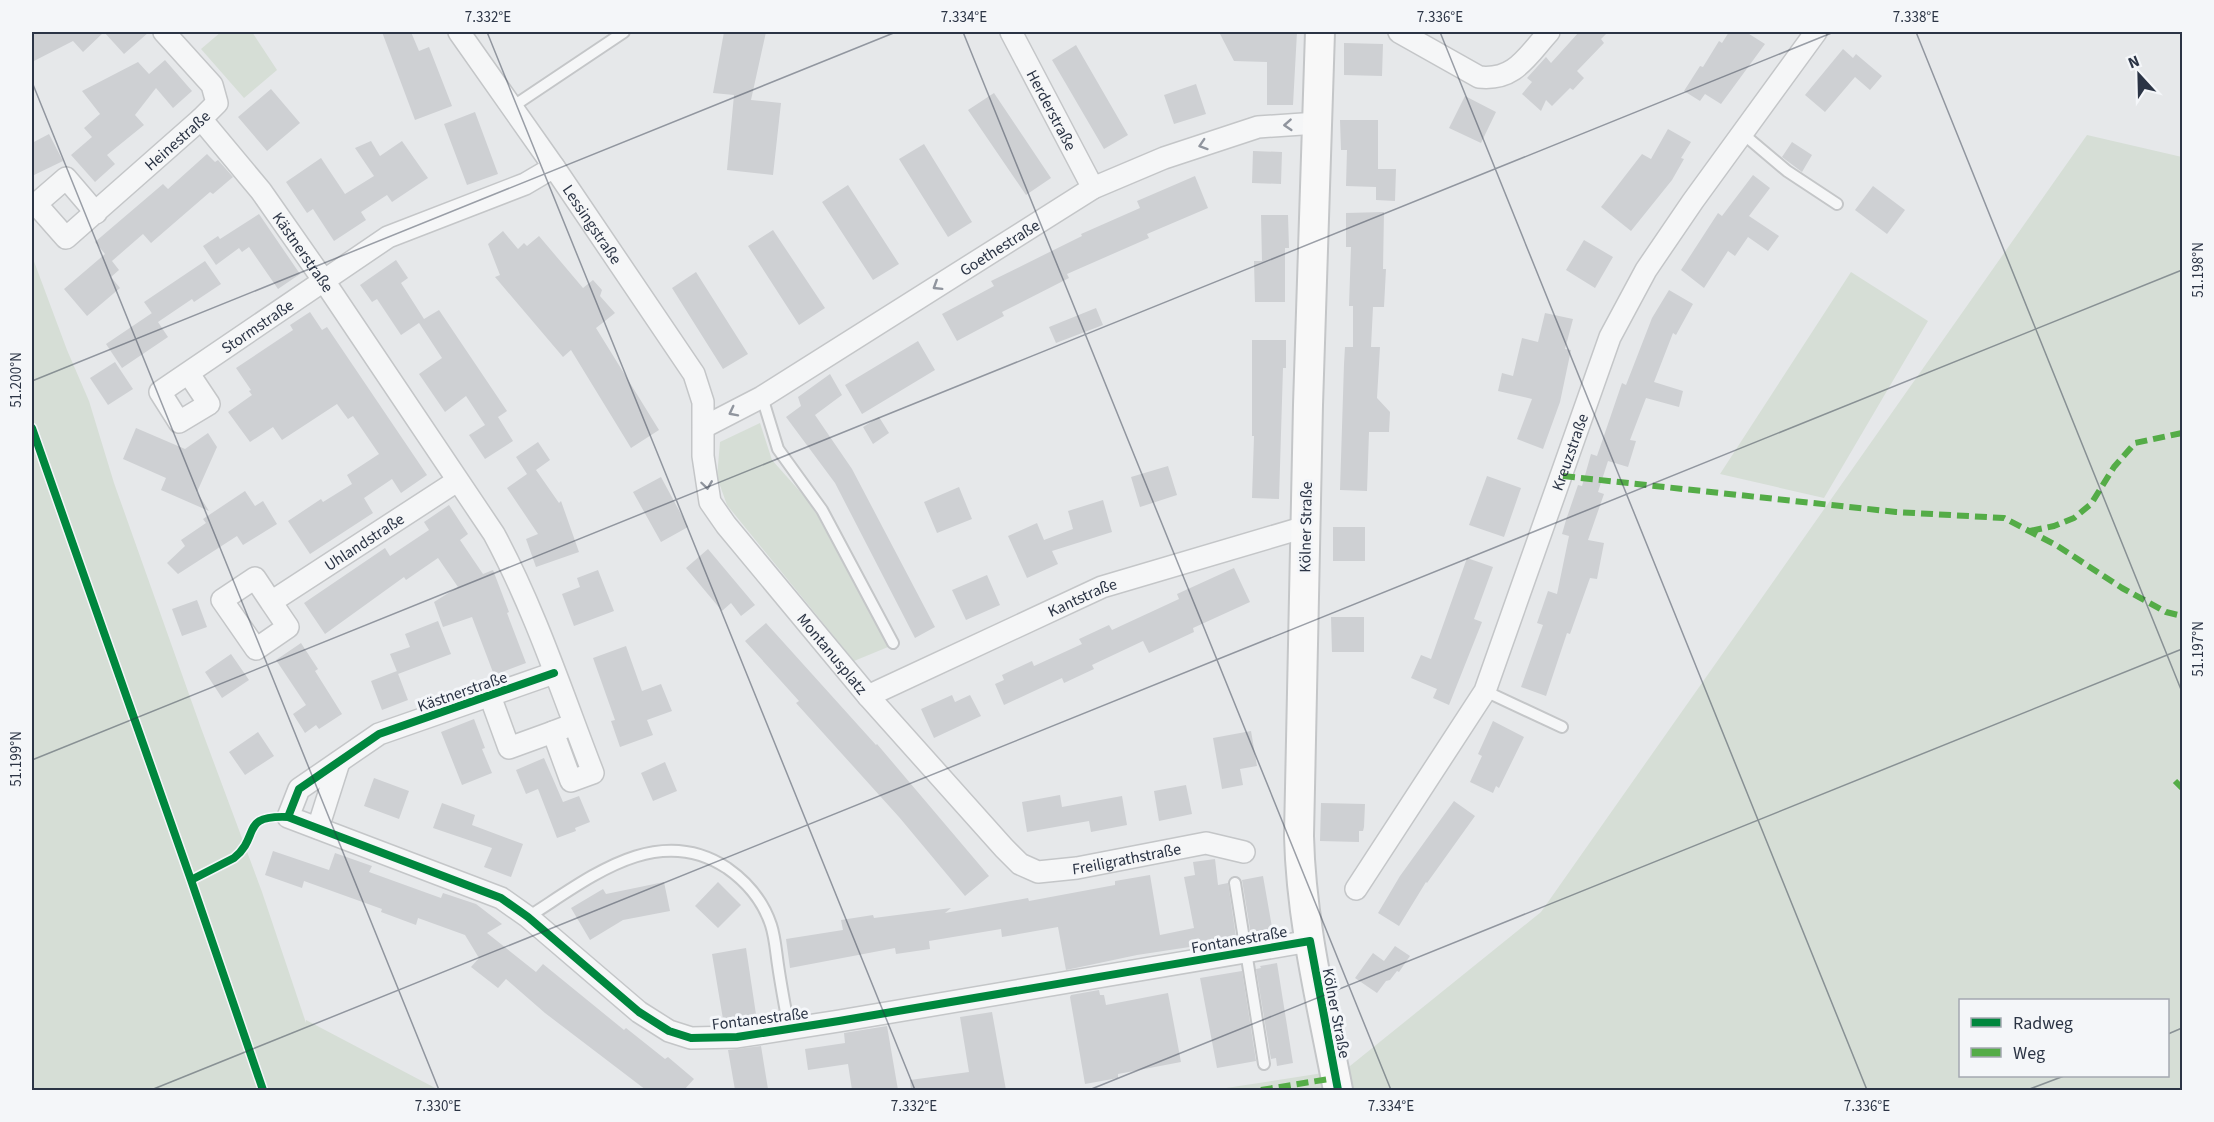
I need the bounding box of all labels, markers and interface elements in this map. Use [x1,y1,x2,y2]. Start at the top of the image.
text: 7.332°E [465,7,511,28]
text: 7.334°E [941,7,987,28]
text: 7.336°E [1417,7,1463,28]
text: 7.338°E [1893,7,1939,28]
north arrow [2109,45,2169,105]
text: N [2125,50,2143,74]
street label: Herderstraße [1021,66,1081,155]
street label: Heinestraße [140,106,216,176]
one-way arrow [1283,118,1292,131]
one-way arrow [1198,138,1209,151]
street label: Lessingstraße [557,180,627,269]
street label: Kästnerstraße [267,208,339,297]
street label: Goethestraße [956,214,1044,281]
text: 51.198°N [2188,242,2209,298]
one-way arrow [933,279,943,291]
street label: Stormstraße [217,294,298,359]
text: 51.200°N [6,352,27,408]
one-way arrow [729,405,739,416]
street label: Kreuzstraße [1547,411,1594,494]
one-way arrow [700,480,713,489]
street label: Kölner Straße [1294,481,1318,573]
street label: Uhlandstraße [320,508,409,576]
street label: Kantstraße [1044,573,1120,623]
street label: Montanusplatz [792,609,872,700]
text: 51.197°N [2188,621,2209,677]
street label: Kästnerstraße [415,666,510,718]
text: 51.199°N [6,731,27,787]
street label: Freiligrathstraße [1071,838,1183,880]
street label: Fontanestraße [1189,921,1289,959]
street label: Kölner Straße [1317,966,1356,1060]
legend [1959,999,2169,1077]
street label: Fontanestraße [711,1002,810,1036]
text: Radweg [2013,1011,2073,1036]
text: Weg [2013,1041,2045,1066]
text: 7.330°E [415,1096,461,1117]
text: 7.332°E [891,1096,937,1117]
text: 7.334°E [1368,1096,1414,1117]
text: 7.336°E [1844,1096,1890,1117]

